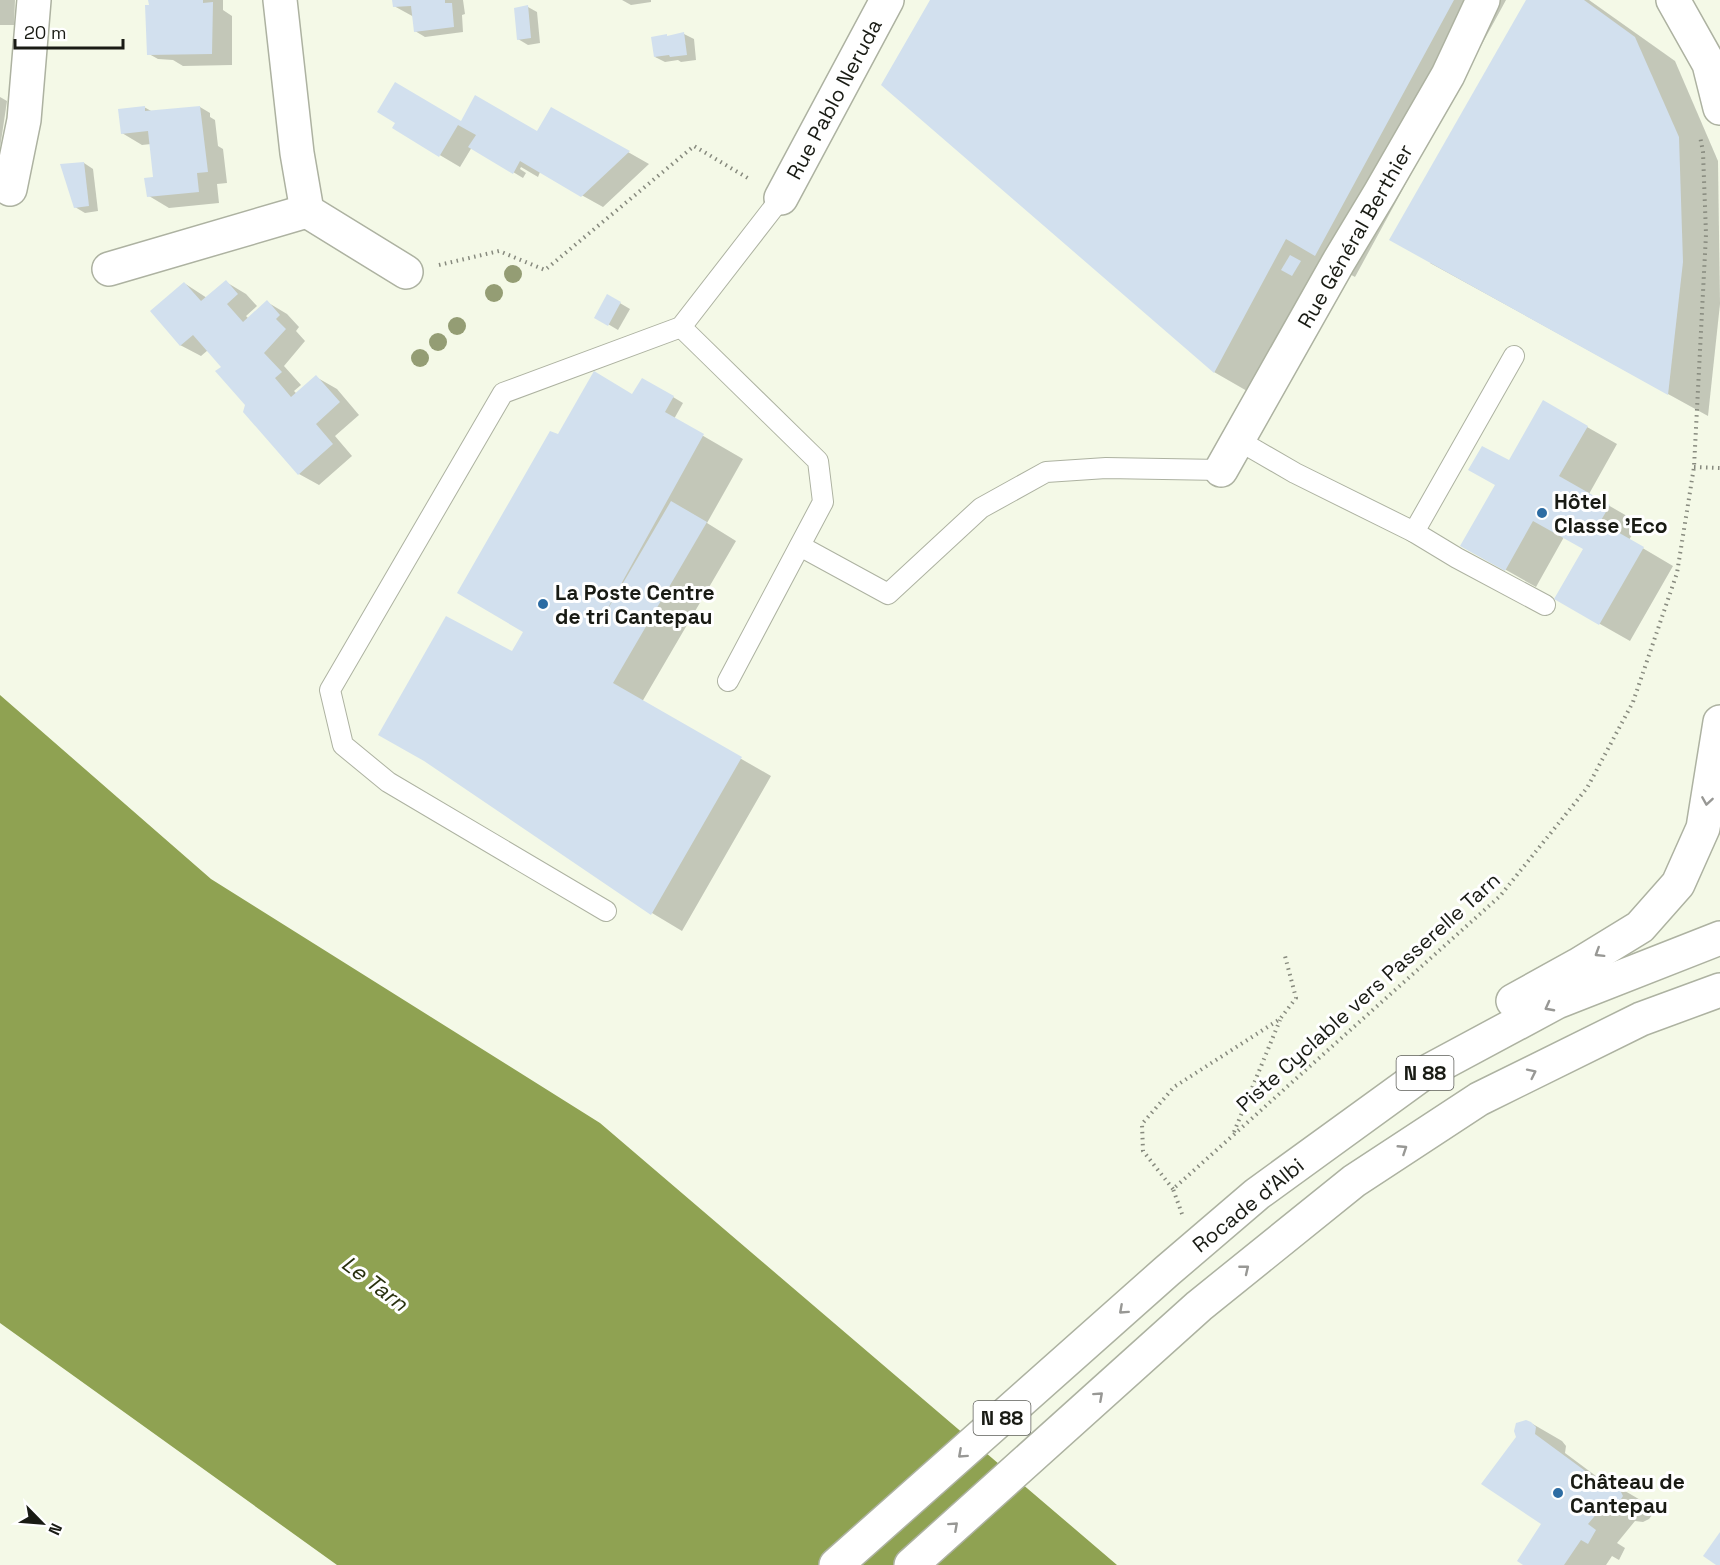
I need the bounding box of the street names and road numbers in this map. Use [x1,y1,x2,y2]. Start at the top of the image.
street label: Rue Pablo Neruda [780,14,888,184]
street label: Rue Général Berthier [1291,139,1419,333]
street label: Piste Cyclable vers Passerelle Tarn [1231,866,1505,1118]
road number: N 88 [1396,1056,1454,1090]
street label: Rocade d'Albi [1187,1152,1309,1258]
road number: N 88 [974,1401,1030,1435]

